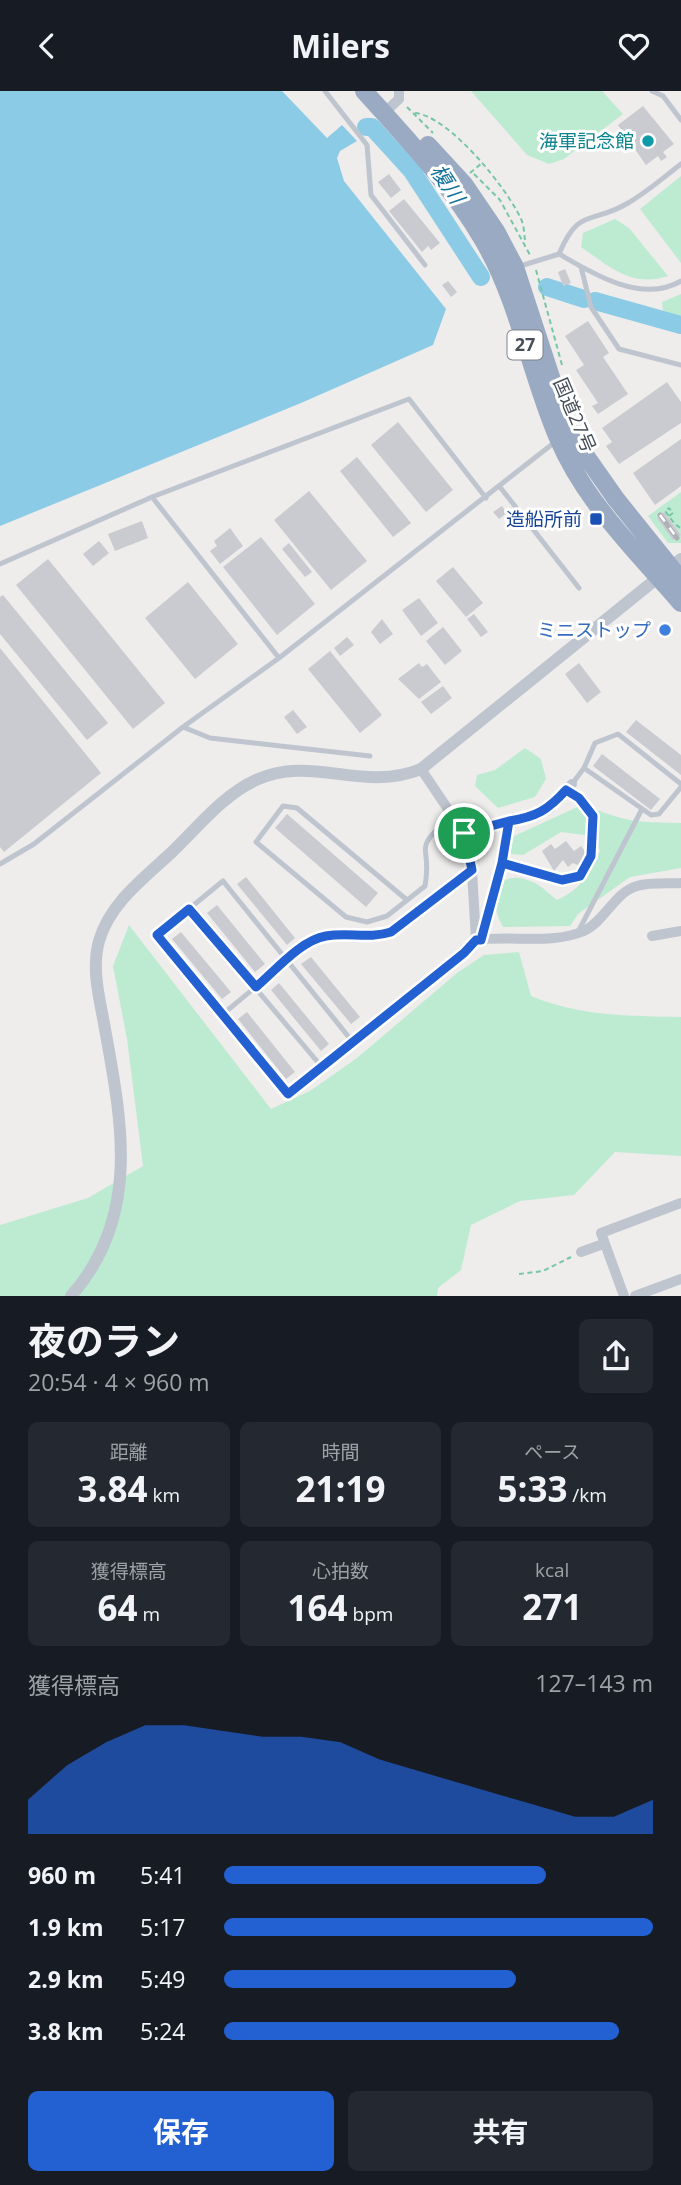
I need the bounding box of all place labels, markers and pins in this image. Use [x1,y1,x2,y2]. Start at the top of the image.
place label: 海軍記念館 [539,128,634,154]
marker: 海軍記念館 [640,133,656,149]
place label: 造船所前 [506,506,582,532]
marker: 造船所前 [588,511,604,527]
place label: ミニストップ [537,617,651,643]
marker: ミニストップ [657,622,673,638]
pin [434,803,494,863]

